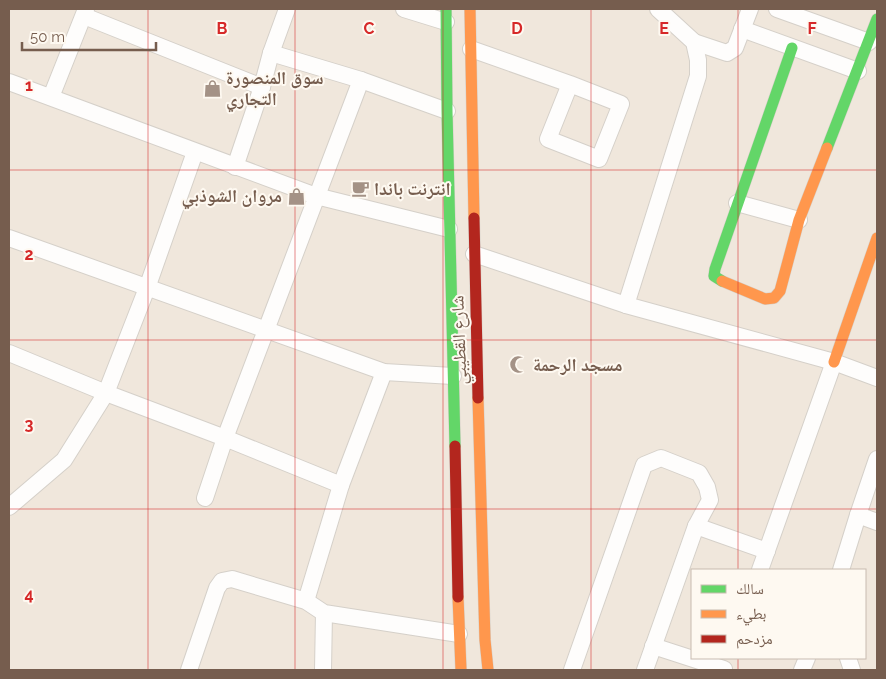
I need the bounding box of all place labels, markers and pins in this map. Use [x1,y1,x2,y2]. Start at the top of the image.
place label: سوق المنصورة التجاري [226,67,324,113]
shop icon: سوق المنصورة التجاري [202,78,222,98]
place label: انترنت باندا [374,178,451,200]
cafe icon: انترنت باندا [350,179,370,199]
place label: مروان الشوذبي [182,185,282,210]
shop icon: مروان الشوذبي [286,186,306,206]
place label: مسجد الرحمة [533,354,623,375]
mosque icon: مسجد الرحمة [509,355,529,375]

